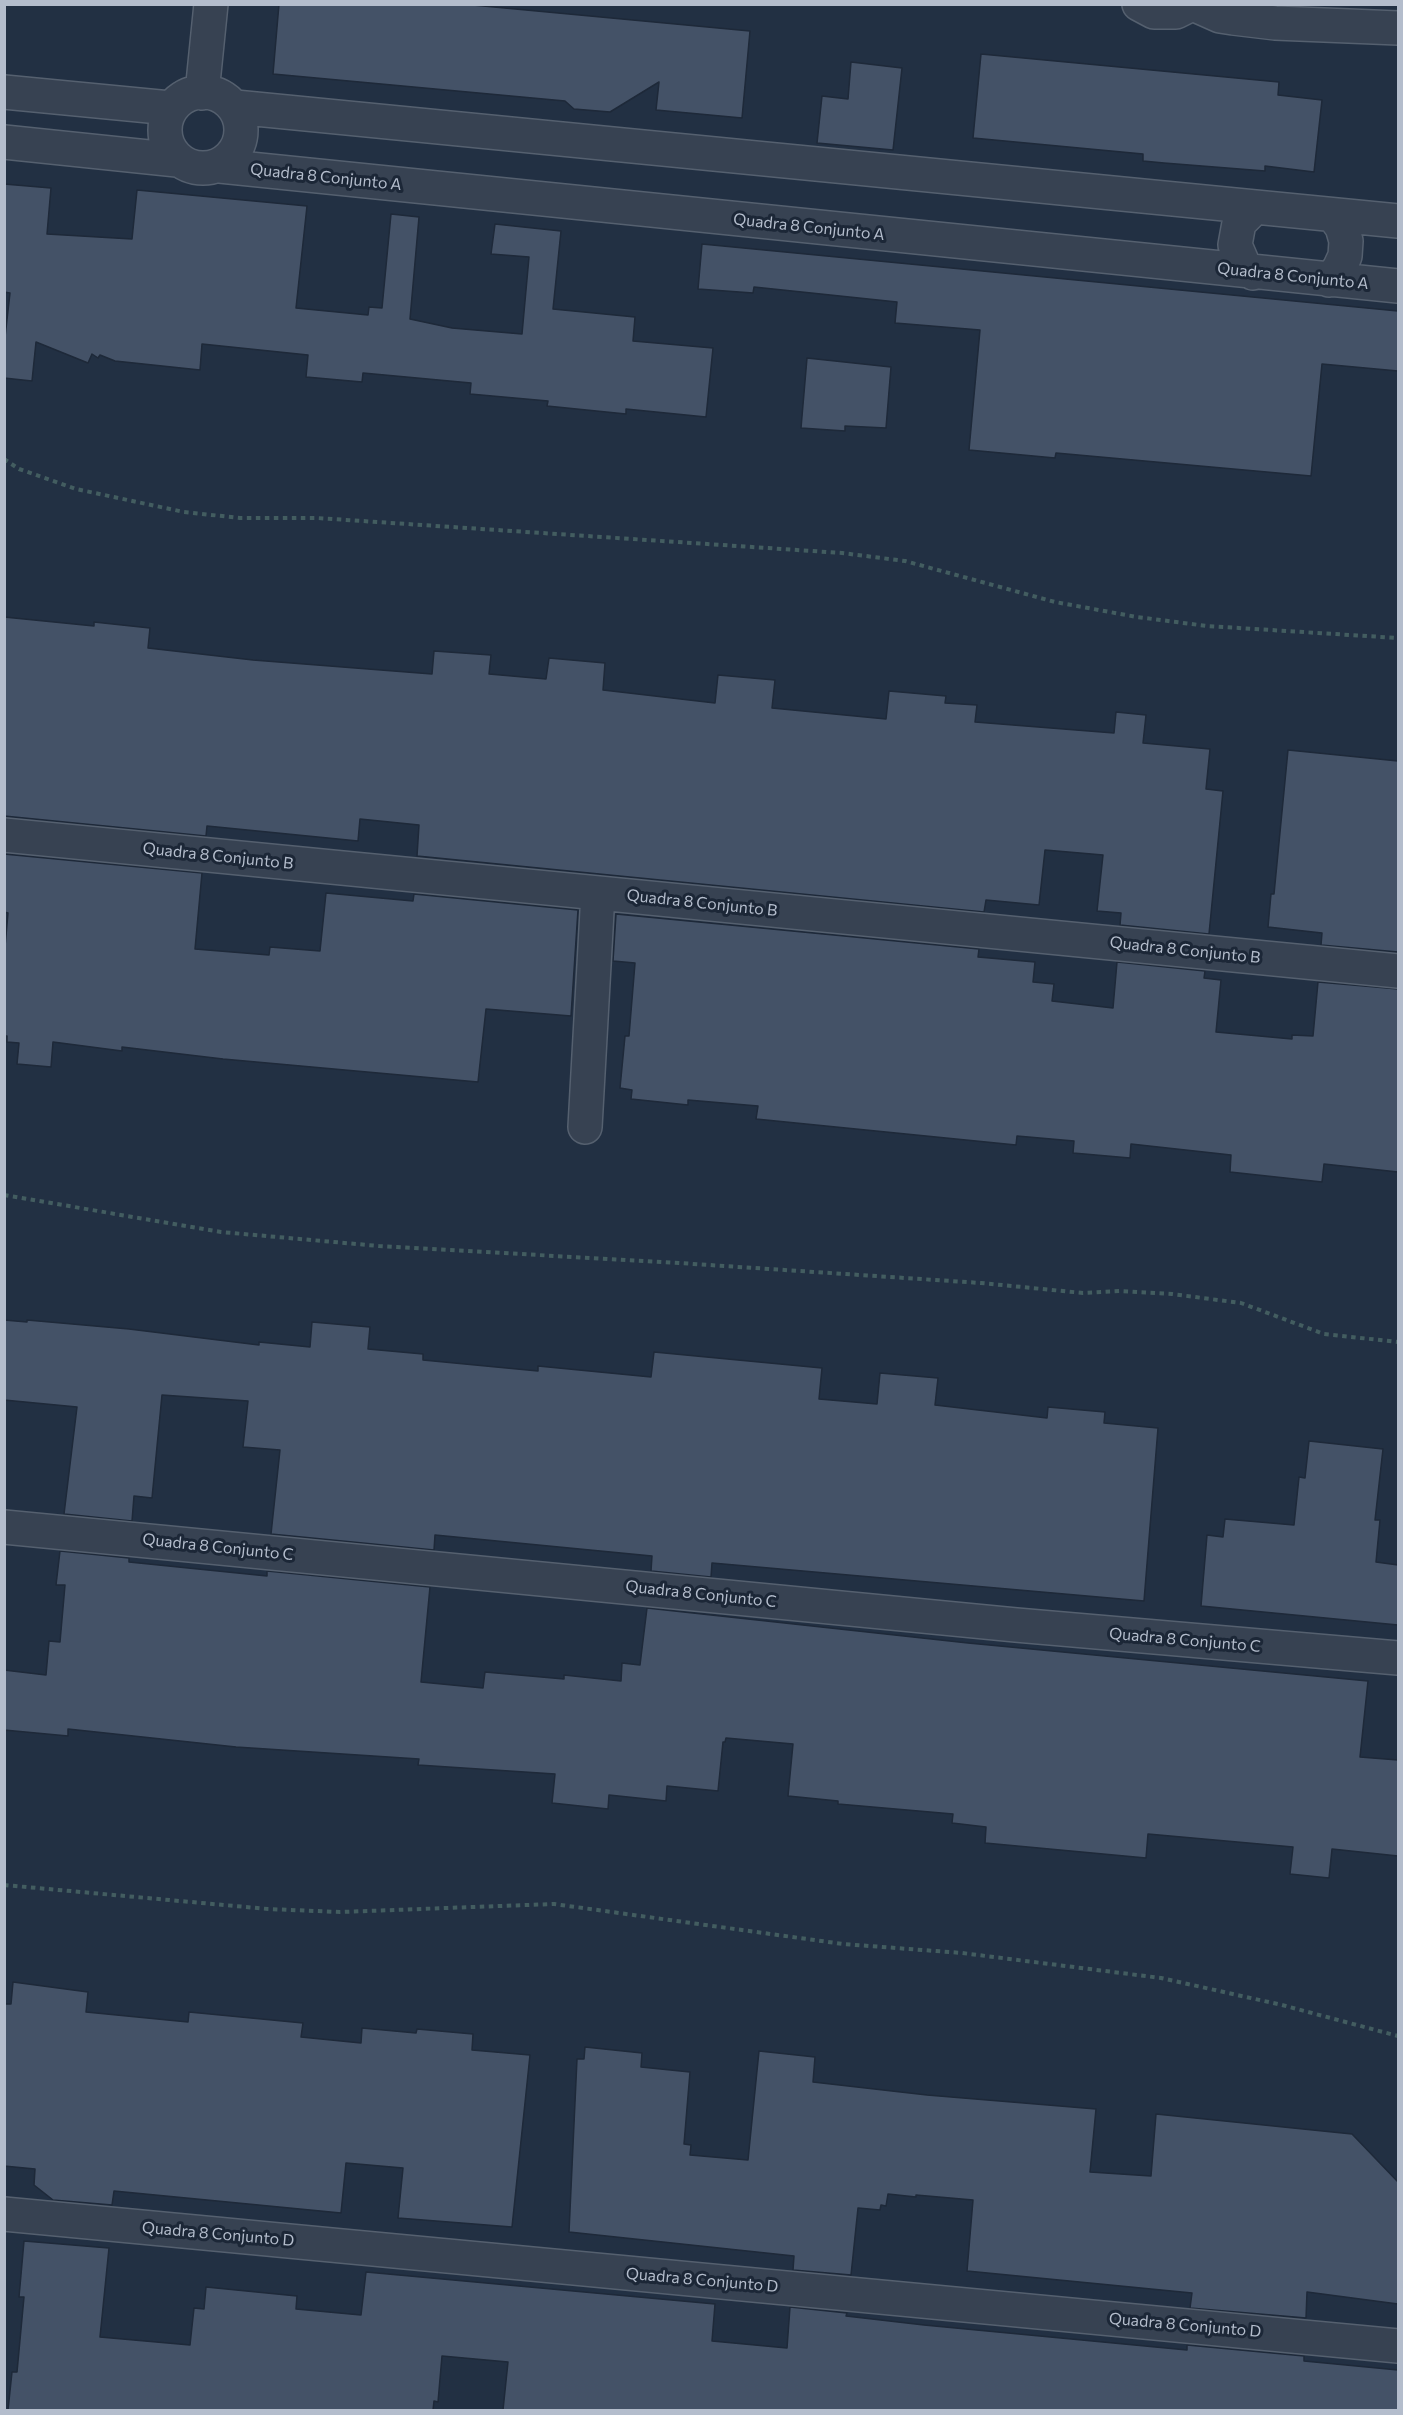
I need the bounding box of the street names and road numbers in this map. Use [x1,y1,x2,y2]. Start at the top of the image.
street label: Quadra 8 Conjunto A [249,160,403,194]
street label: Quadra 8 Conjunto A [732,210,886,244]
street label: Quadra 8 Conjunto A [1216,259,1370,293]
street label: Quadra 8 Conjunto B [142,839,294,873]
street label: Quadra 8 Conjunto B [626,886,778,920]
street label: Quadra 8 Conjunto B [1109,933,1261,967]
street label: Quadra 8 Conjunto C [141,1530,295,1564]
street label: Quadra 8 Conjunto C [624,1577,778,1611]
street label: Quadra 8 Conjunto C [1108,1624,1262,1656]
street label: Quadra 8 Conjunto D [141,2218,295,2250]
street label: Quadra 8 Conjunto D [625,2264,779,2296]
street label: Quadra 8 Conjunto D [1108,2309,1262,2341]

